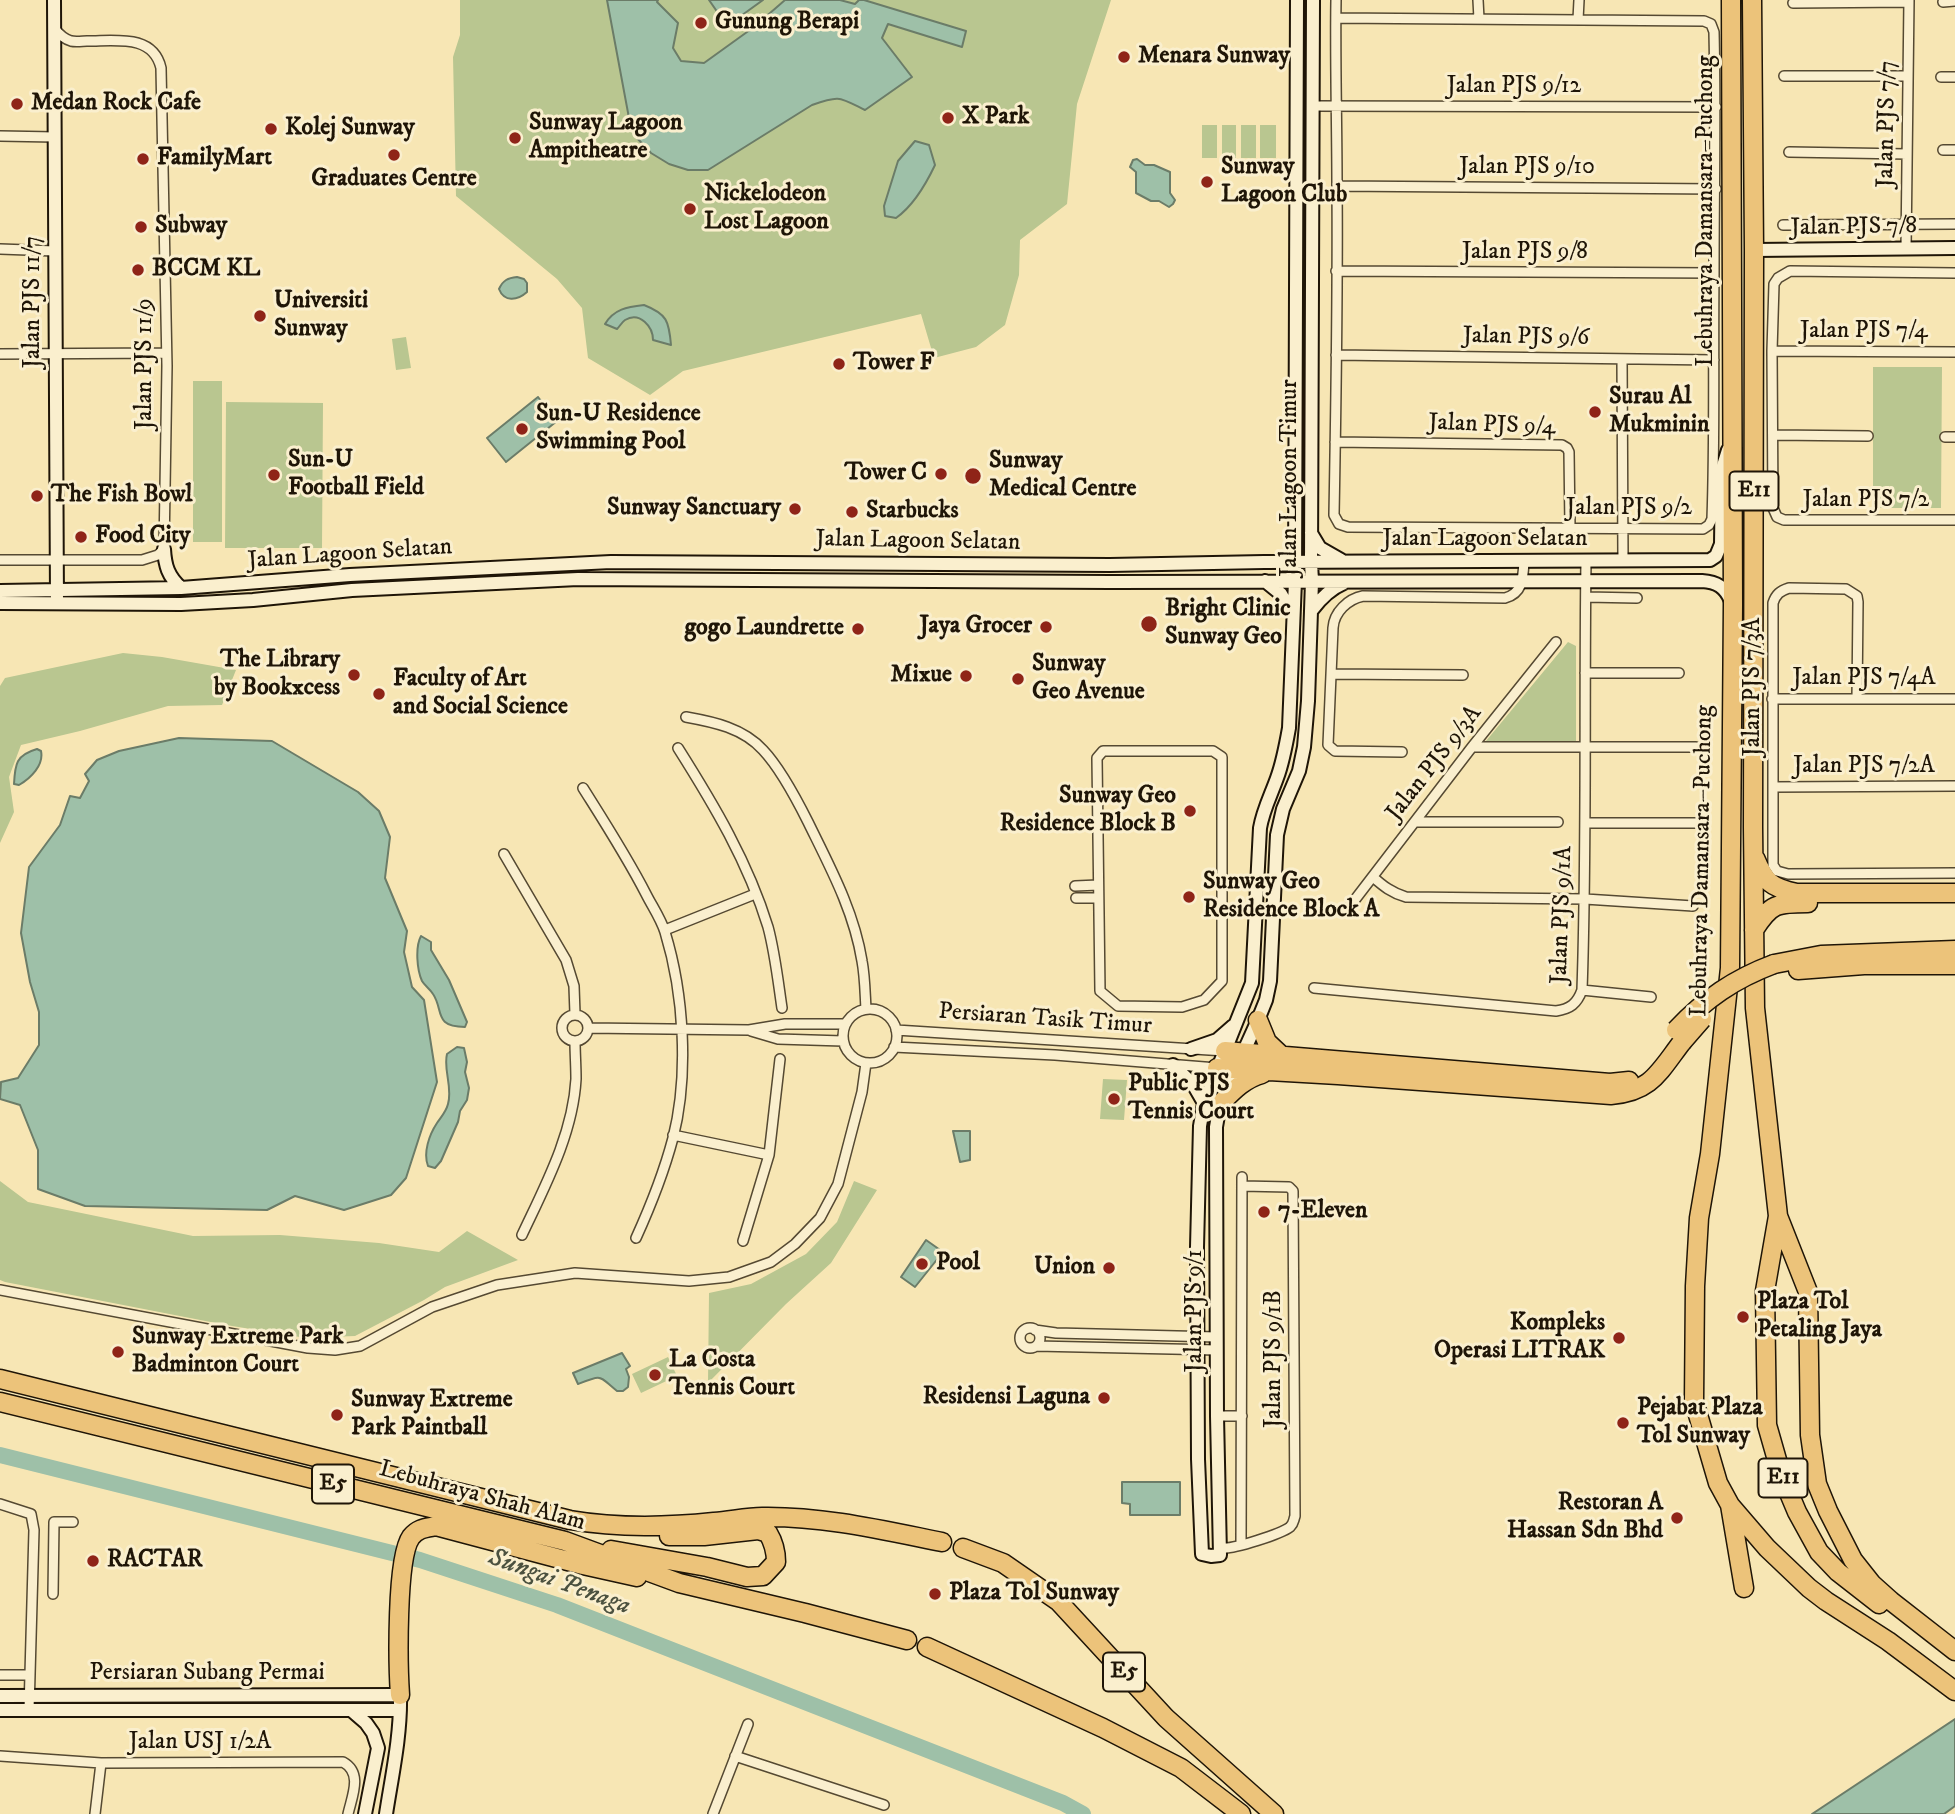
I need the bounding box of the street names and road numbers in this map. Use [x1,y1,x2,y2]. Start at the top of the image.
street label: Lebuhraya Damansara–Puchong [1693,55,1721,367]
street label: Jalan PJS 7/7 [1872,60,1904,188]
street label: Jalan PJS 9/12 [1447,73,1581,101]
street label: Jalan PJS 9/10 [1459,154,1595,182]
street label: Jalan PJS 7/8 [1790,212,1918,244]
street label: Jalan PJS 11/7 [20,236,48,368]
street label: Jalan PJS 9/8 [1462,239,1588,267]
street label: Jalan PJS 11/9 [132,298,160,430]
street label: Jalan PJS 7/4 [1800,318,1928,346]
street label: Jalan PJS 9/6 [1462,322,1590,354]
street label: Jalan Lagoon Timur [1277,379,1305,577]
street label: Jalan PJS 9/4 [1428,409,1556,443]
road number: E11 [1730,471,1778,510]
street label: Jalan PJS 7/2 [1803,487,1929,515]
street label: Jalan PJS 9/2 [1566,495,1692,523]
street label: Jalan Lagoon Selatan [815,526,1021,558]
street label: Jalan Lagoon Selatan [1383,526,1587,554]
street label: Jalan Lagoon Selatan [247,533,453,577]
street label: Jalan PJS 7/3A [1740,618,1768,756]
street label: Jalan PJS 7/4A [1792,665,1936,693]
street label: Jalan PJS 9/3A [1381,701,1489,827]
street label: Lebuhraya Damansara–Puchong [1686,705,1720,1017]
street label: Jalan PJS 7/2A [1793,753,1935,781]
street label: Jalan PJS 9/1A [1546,845,1580,985]
street label: Persiaran Tasik Timur [937,998,1153,1042]
street label: Jalan PJS 9/1 [1182,1250,1210,1372]
street label: Jalan PJS 9/1B [1261,1290,1289,1428]
street label: Lebuhraya Shah Alam [376,1456,588,1538]
road number: E11 [1758,1458,1808,1498]
road number: E5 [312,1464,354,1504]
road number: E5 [1103,1652,1145,1692]
street label: Persiaran Subang Permai [89,1660,325,1688]
street label: Jalan USJ 1/2A [129,1729,271,1757]

